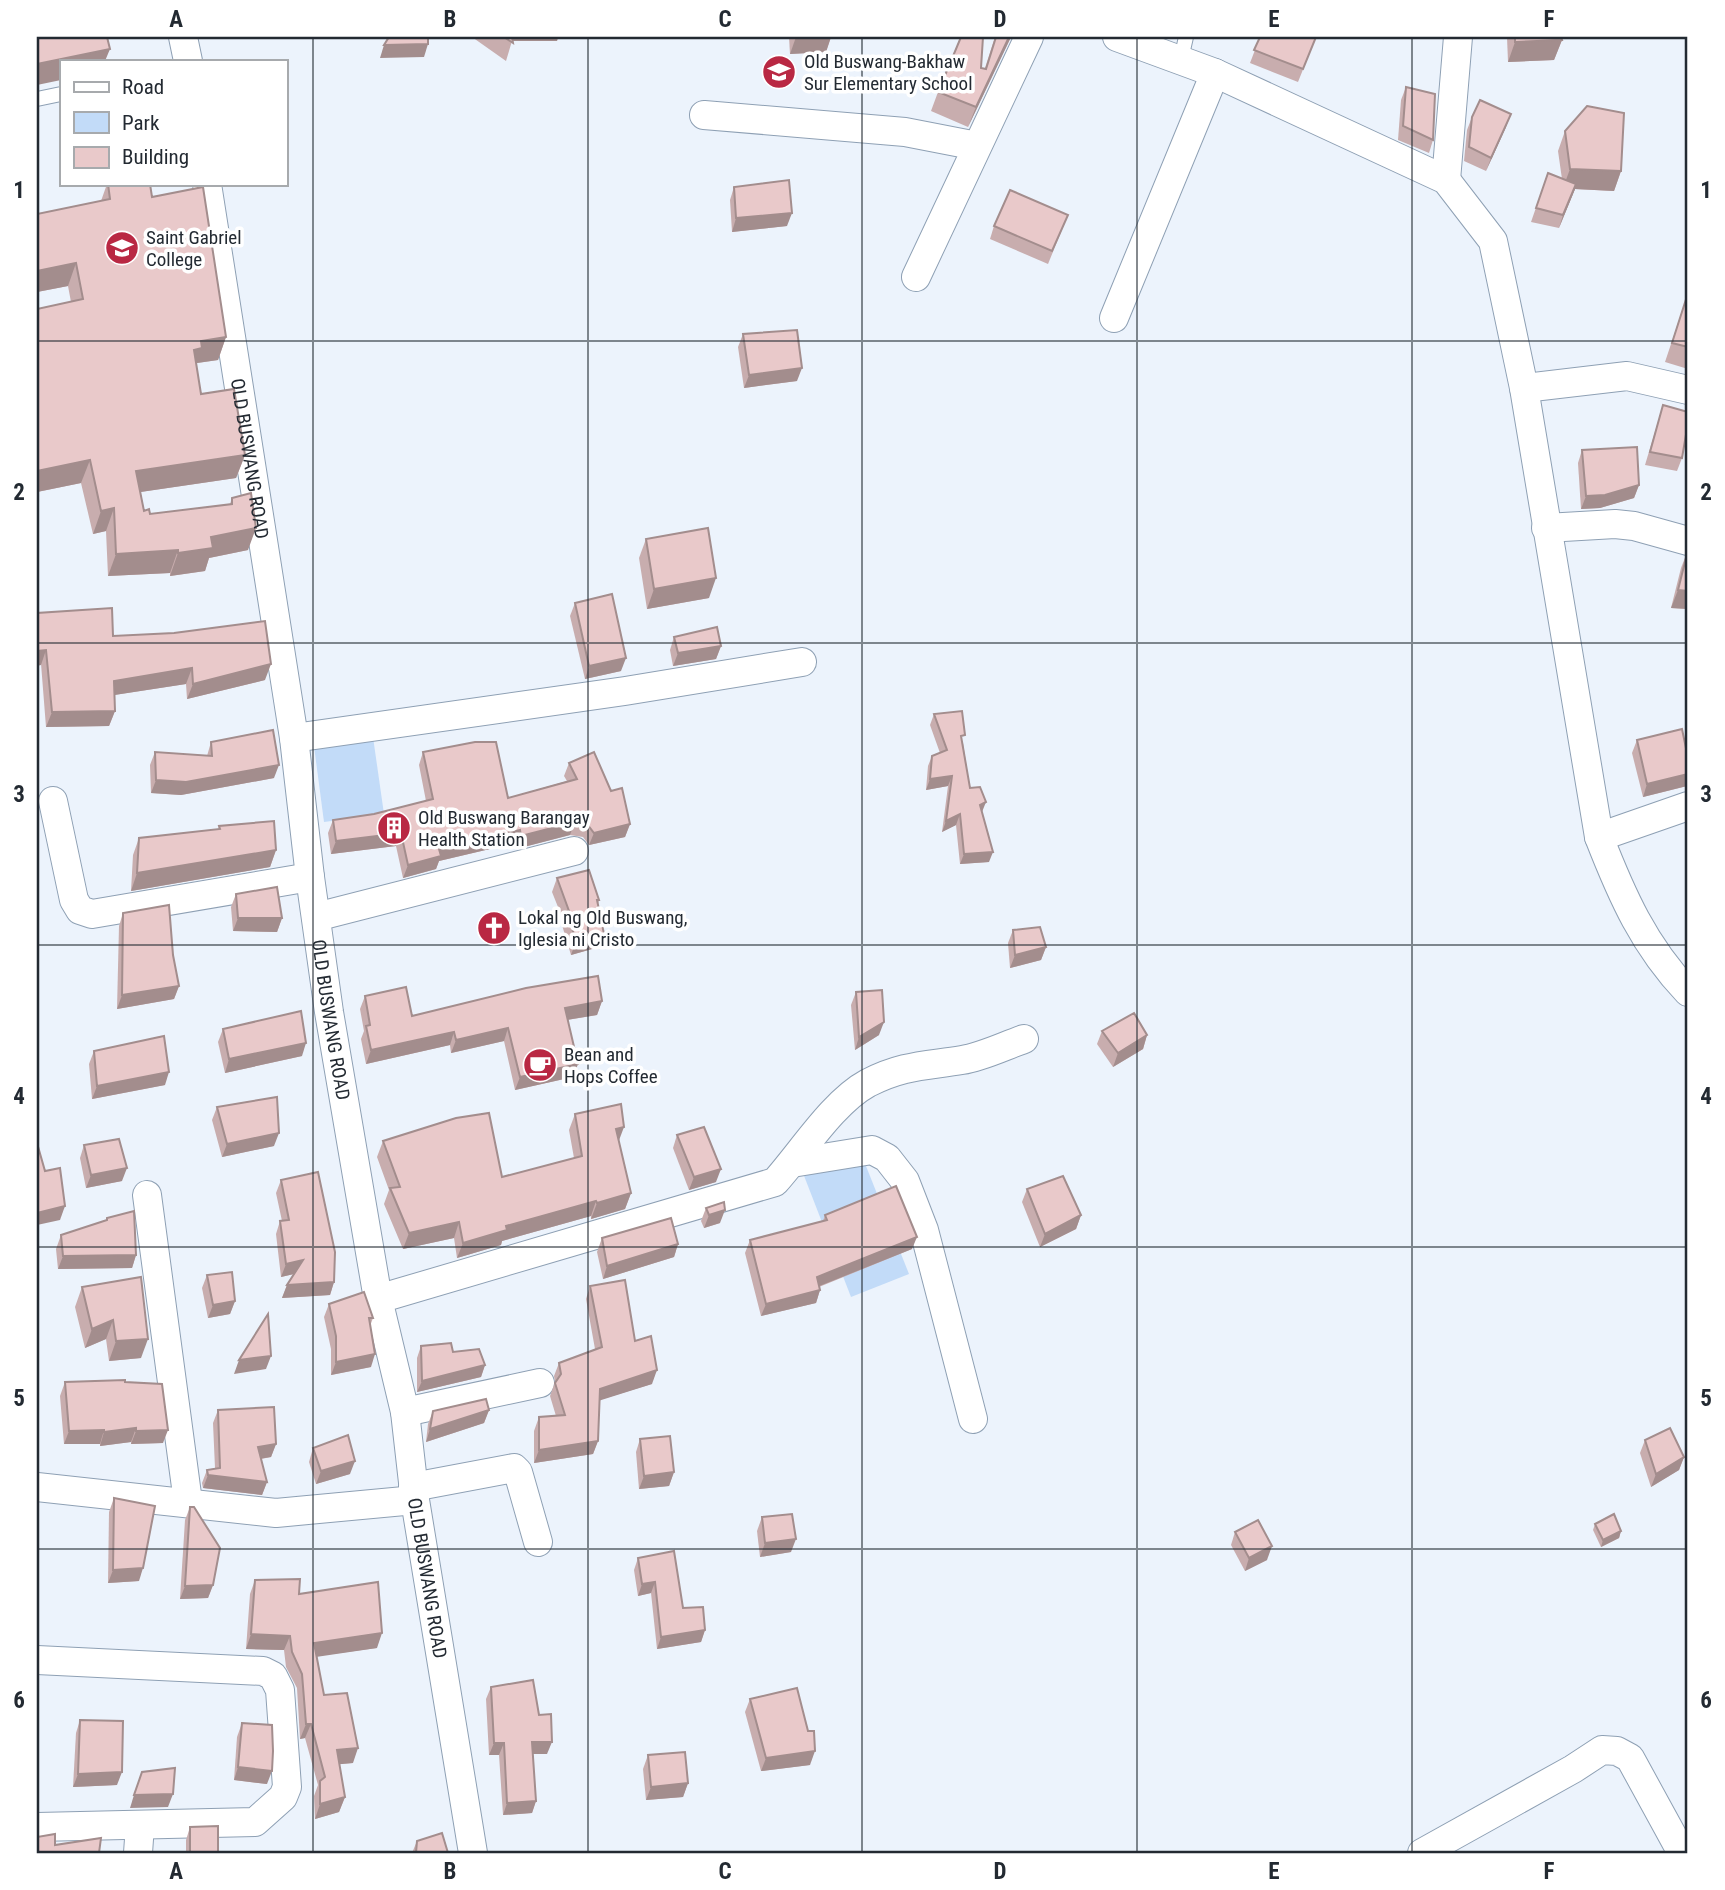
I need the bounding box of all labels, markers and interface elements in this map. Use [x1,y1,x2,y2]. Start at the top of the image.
text: A [169,6,183,33]
text: B [444,6,456,33]
text: C [718,6,732,33]
text: D [994,6,1007,33]
text: E [1268,6,1280,33]
text: F [1544,6,1555,33]
place label: Old Buswang-Bakhaw Sur Elementary School [804,50,973,95]
school or university icon: Old Buswang-Bakhaw Sur Elementary School [760,53,798,91]
legend [60,60,287,186]
text: Road [122,75,164,99]
text: Park [122,111,160,135]
text: Building [122,145,189,169]
text: 1 [13,177,25,204]
text: 1 [1700,177,1712,204]
place label: Saint Gabriel College [146,226,242,271]
school or university icon: Saint Gabriel College [103,229,141,267]
street label: OLD BUSWANG ROAD [226,377,274,541]
text: 2 [13,479,25,506]
text: 2 [1700,479,1712,506]
text: 3 [13,781,25,808]
text: 3 [1700,781,1712,808]
place label: Old Buswang Barangay Health Station [418,806,590,851]
building icon: Old Buswang Barangay Health Station [375,809,413,847]
place label: Lokal ng Old Buswang, Iglesia ni Cristo [518,906,687,951]
church icon: Lokal ng Old Buswang, Iglesia ni Cristo [475,909,513,947]
street label: OLD BUSWANG ROAD [307,938,355,1102]
place label: Bean and Hops Coffee [564,1043,658,1088]
cafe icon: Bean and Hops Coffee [521,1046,559,1084]
text: 4 [13,1083,25,1110]
text: 4 [1700,1083,1712,1110]
text: 5 [13,1385,25,1412]
text: 5 [1700,1385,1712,1412]
street label: OLD BUSWANG ROAD [403,1496,452,1660]
text: 6 [13,1687,25,1714]
text: 6 [1700,1687,1712,1714]
text: A [169,1858,183,1885]
text: B [444,1858,456,1885]
text: C [718,1858,732,1885]
text: D [994,1858,1007,1885]
text: E [1268,1858,1280,1885]
text: F [1544,1858,1555,1885]

